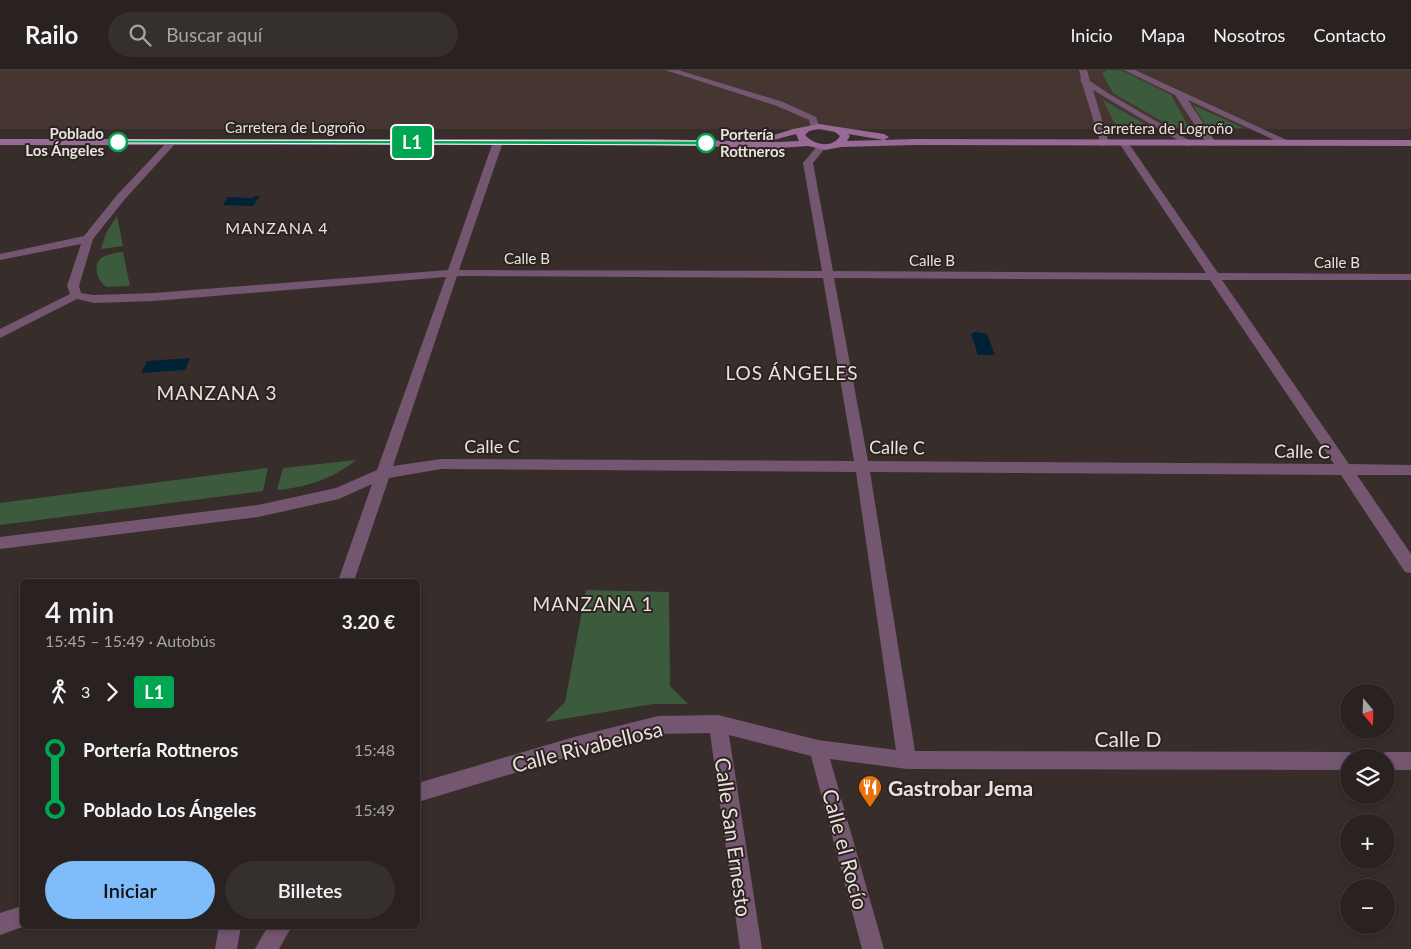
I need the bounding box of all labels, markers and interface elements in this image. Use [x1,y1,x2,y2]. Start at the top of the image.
search box [108,12,458,57]
text: Railo [25,20,78,49]
icon: search [126,21,154,49]
text: Buscar aquí [166,23,262,46]
text: Inicio [1070,24,1113,46]
text: Mapa [1141,24,1185,46]
text: Nosotros [1213,24,1285,46]
text: Contacto [1313,24,1386,46]
street label: Carretera de Logroño [225,118,365,136]
street label: Carretera de Logroño [1093,119,1233,137]
place label: Poblado Los Ángeles [25,124,104,159]
place label: Portería Rottneros [720,125,786,160]
line badge: L1 [390,126,434,158]
text: L1 [402,131,422,153]
marker: Poblado Los Ángeles [108,132,128,152]
marker: Portería Rottneros [696,133,716,153]
district label: MANZANA 4 [225,218,329,237]
street label: Calle B [504,249,550,267]
street label: Calle B [909,251,955,269]
street label: Calle B [1314,253,1360,271]
district label: LOS ÁNGELES [725,361,859,384]
district label: MANZANA 3 [157,381,277,404]
street label: Calle C [464,435,520,457]
street label: Calle C [869,436,925,458]
street label: Calle C [1274,440,1330,462]
district label: MANZANA 1 [533,592,653,615]
text: 4 min [45,595,114,629]
text: 3.20 € [342,610,395,633]
text: 15:45 – 15:49 · Autobús [45,631,216,650]
icon: walk [45,678,73,706]
icon: forward [98,678,126,706]
text: L1 [144,681,164,703]
text: 3 [81,682,90,701]
north arrow [1340,684,1395,739]
map controls [1340,684,1395,934]
street label: Calle Rivabellosa [509,715,665,777]
street label: Calle D [1095,726,1161,751]
text: Portería Rottneros [83,738,238,761]
text: 15:48 [354,740,395,759]
button: layers [1340,749,1395,804]
street label: Calle San Ernesto [710,756,758,918]
restaurant icon: Gastrobar Jema [857,774,883,808]
place label: Gastrobar Jema [888,775,1033,800]
street label: Calle el Rocío [818,786,874,912]
text: Poblado Los Ángeles [83,798,256,821]
text: 15:49 [354,800,395,819]
button: + [1340,814,1395,869]
button: Iniciar [45,861,215,919]
button: Billetes [225,861,395,919]
button: − [1340,879,1395,934]

